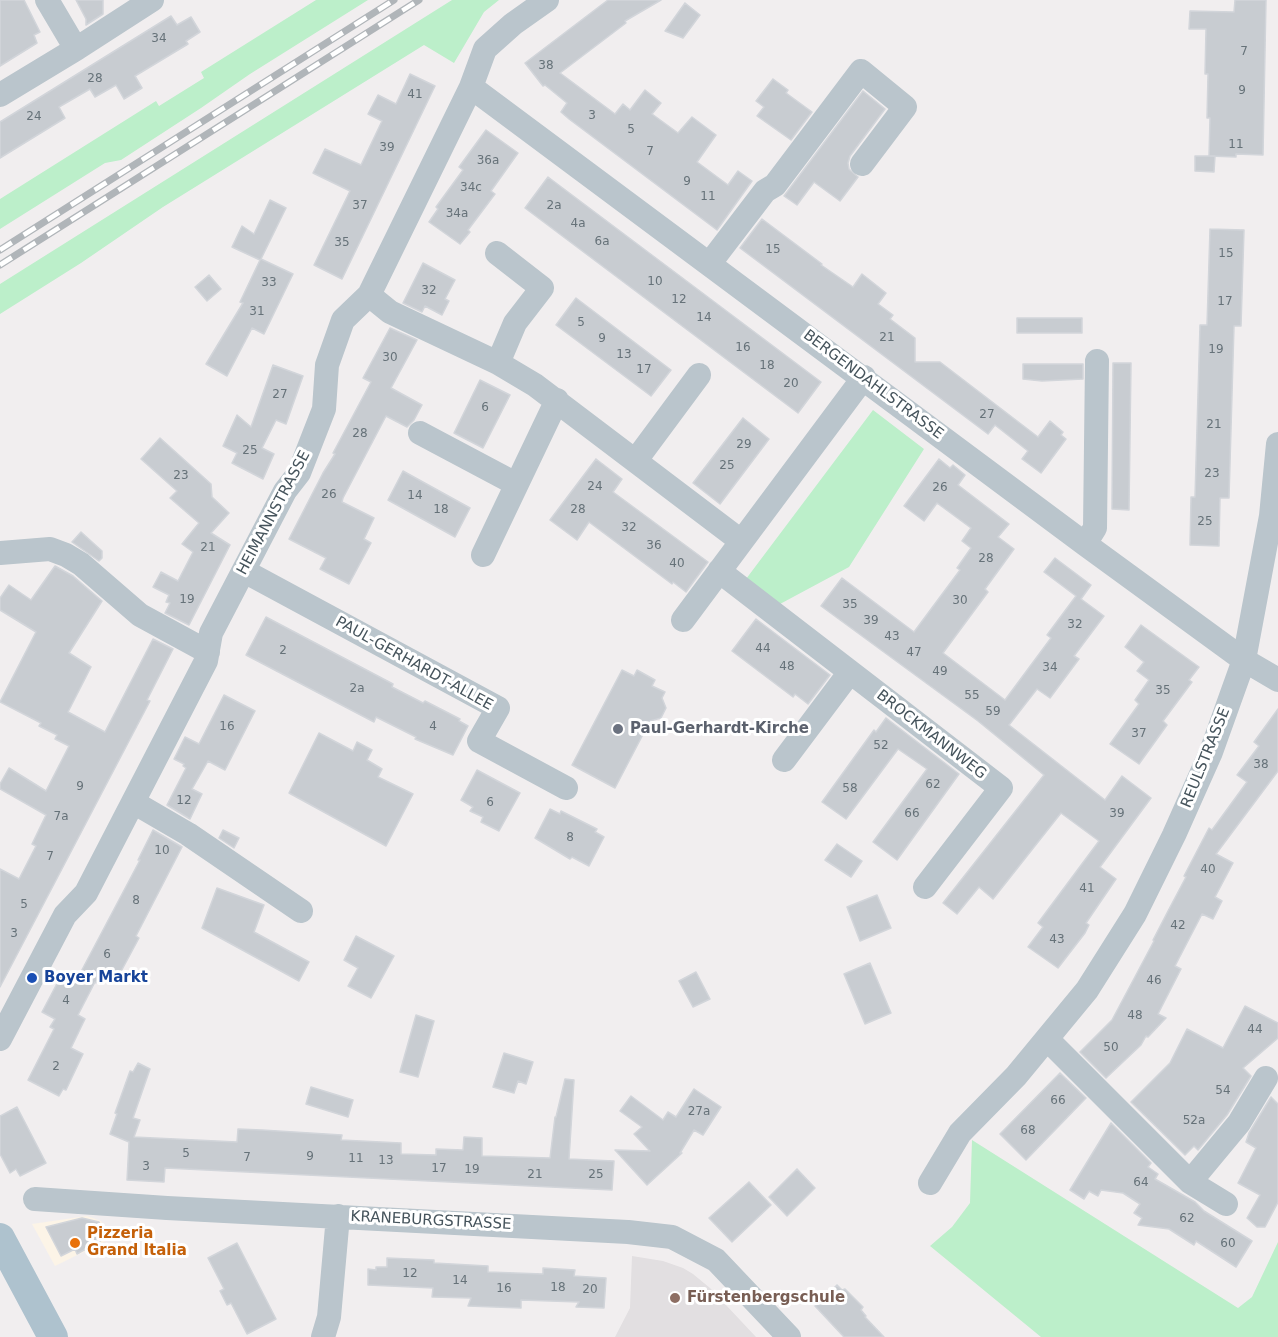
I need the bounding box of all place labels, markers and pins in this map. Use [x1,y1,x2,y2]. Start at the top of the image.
place label: Paul-Gerhardt-Kirche [630,720,809,738]
marker: Paul-Gerhardt-Kirche [611,722,625,736]
place label: Boyer Markt [44,969,148,987]
marker: Boyer Markt [25,971,39,985]
place label: Pizzeria Grand Italia [87,1225,187,1260]
marker: Pizzeria Grand Italia [68,1236,82,1250]
place label: Fürstenbergschule [687,1289,845,1307]
marker: Fürstenbergschule [668,1291,682,1305]

